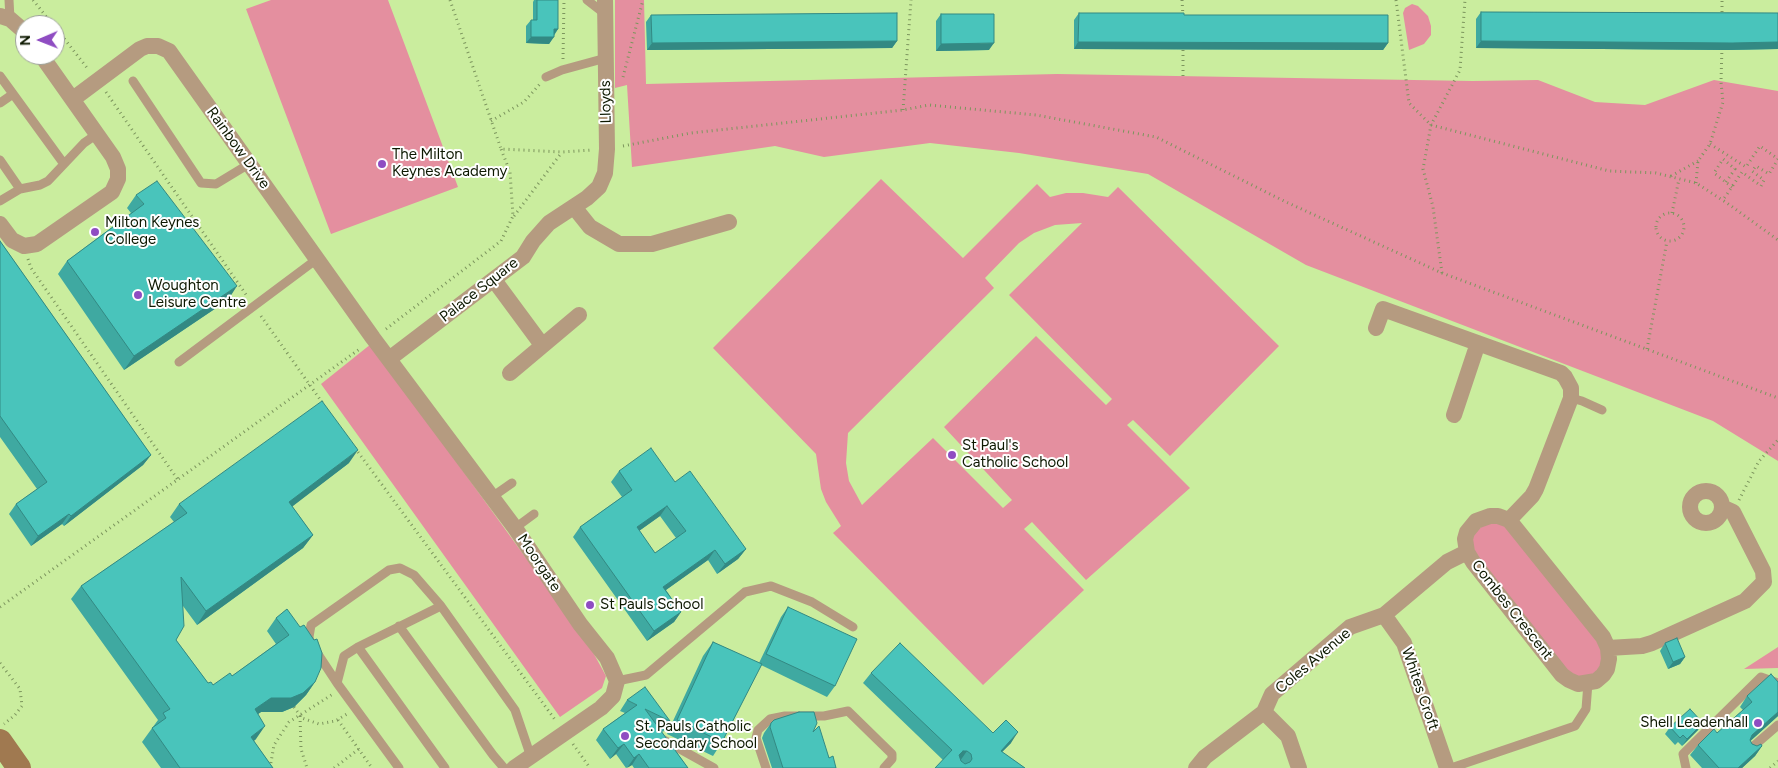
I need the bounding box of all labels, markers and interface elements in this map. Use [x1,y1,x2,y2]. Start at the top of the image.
north arrow [15,15,65,65]
text: N [17,35,34,46]
street label: Lloyds [597,80,615,124]
street label: Rainbow Drive [202,104,274,192]
place label: The Milton Keynes Academy [392,146,508,181]
marker: The Milton Keynes Academy [376,158,388,170]
place label: Milton Keynes College [105,214,199,249]
marker: Milton Keynes College [89,226,101,238]
street label: Palace Square [436,254,522,326]
place label: Woughton Leisure Centre [148,277,246,312]
marker: Woughton Leisure Centre [132,289,144,301]
place label: St Paul's Catholic School [962,437,1068,472]
marker: St Paul's Catholic School [946,449,958,461]
street label: Moorgate [513,531,565,595]
street label: Combes Crescent [1468,557,1556,663]
place label: St Pauls School [600,596,704,614]
marker: St Pauls School [584,599,596,611]
street label: Coles Avenue [1272,624,1354,698]
street label: Whites Croft [1397,645,1443,733]
place label: Shell Leadenhall [1640,714,1748,732]
marker: Shell Leadenhall [1752,717,1764,729]
place label: St. Pauls Catholic Secondary School [635,718,757,753]
marker: St. Pauls Catholic Secondary School [619,730,631,742]

